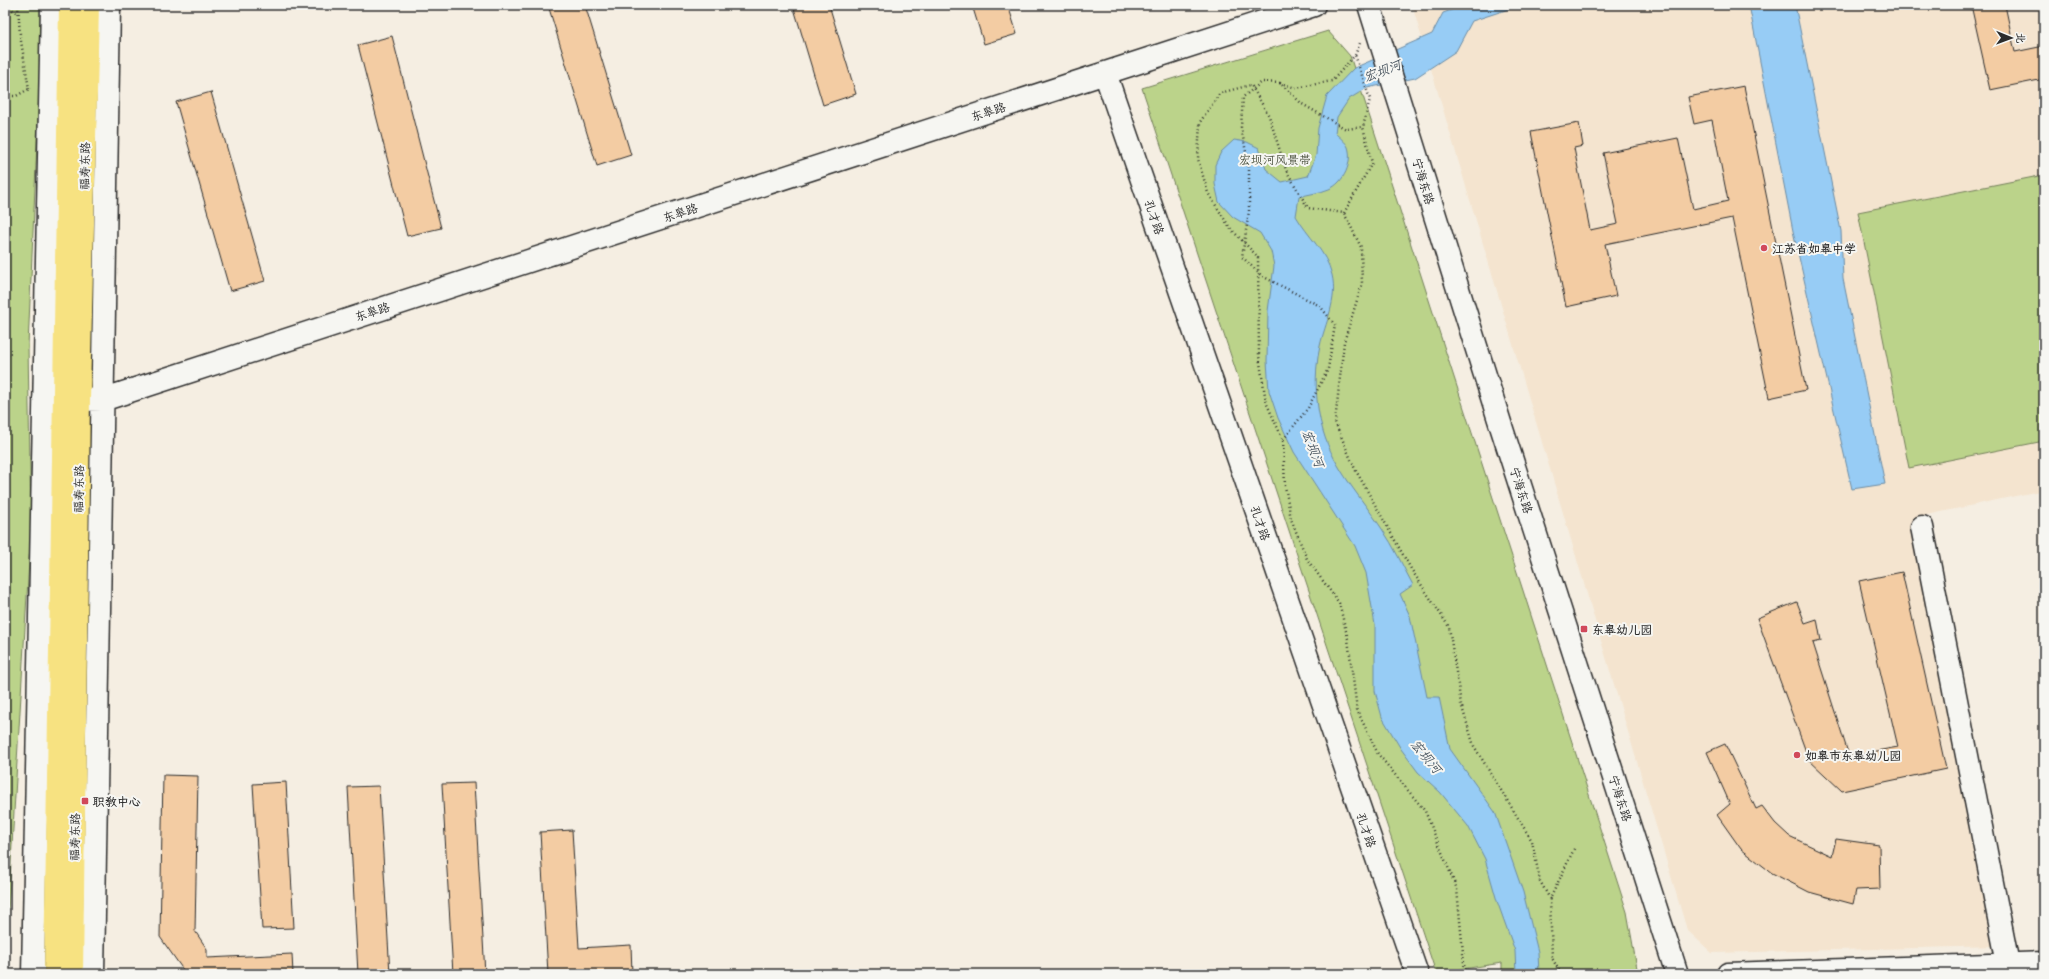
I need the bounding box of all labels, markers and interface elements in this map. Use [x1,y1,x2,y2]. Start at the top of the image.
north arrow [1991,18,2031,58]
text: 北 [2013,33,2030,44]
water label: 宏坝河 [1360,53,1405,86]
street label: 东皋路 [968,97,1008,125]
street label: 福寿东路 [75,142,93,190]
park label: 宏坝河风景带 [1239,150,1311,168]
street label: 宁海东路 [1408,155,1440,207]
street label: 孔才路 [1141,197,1169,237]
street label: 东皋路 [660,198,700,226]
place label: 江苏省如皋中学 [1772,239,1856,257]
marker: 江苏省如皋中学 [1759,243,1769,253]
street label: 东皋路 [352,297,392,325]
water label: 宏坝河 [1298,426,1331,471]
street label: 宁海东路 [1506,464,1538,516]
street label: 福寿东路 [69,465,87,513]
street label: 孔才路 [1247,503,1275,543]
place label: 东皋幼儿园 [1592,620,1652,638]
marker: 东皋幼儿园 [1579,624,1589,634]
water label: 宏坝河 [1407,735,1448,779]
place label: 如皋市东皋幼儿园 [1805,746,1901,764]
marker: 如皋市东皋幼儿园 [1792,750,1802,760]
street label: 宁海东路 [1605,772,1637,824]
place label: 职教中心 [92,792,141,810]
marker: 职教中心 [80,796,90,806]
street label: 孔才路 [1353,810,1381,850]
street label: 福寿东路 [65,813,83,861]

